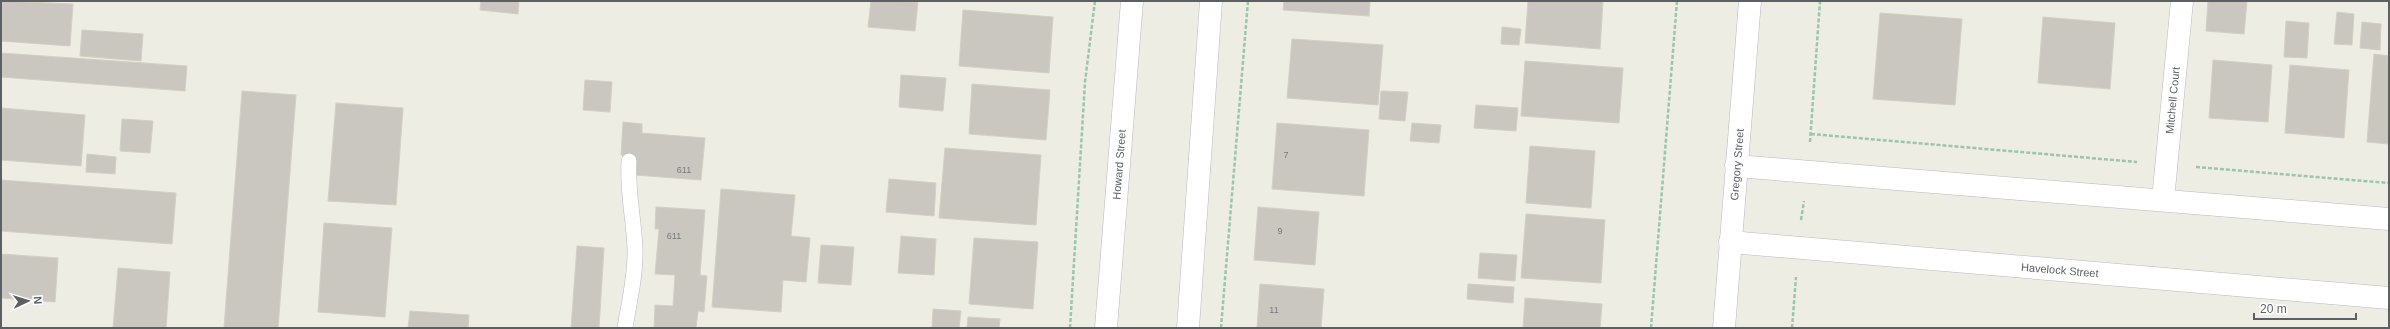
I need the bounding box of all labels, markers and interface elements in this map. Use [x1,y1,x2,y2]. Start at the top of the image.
street label: Mitchell Court [2163,66,2182,135]
street label: Gregory Street [1728,128,1746,201]
street label: Howard Street [1110,129,1128,200]
house number: 7 [1283,150,1289,160]
house number: 611 [677,165,691,175]
house number: 9 [1277,226,1283,236]
house number: 611 [667,231,681,241]
street label: Havelock Street [2021,261,2099,279]
north arrow [8,281,48,321]
scale bar [2254,295,2356,321]
text: N [32,296,44,305]
text: 20 m [2260,302,2287,316]
house number: 11 [1269,305,1279,315]

